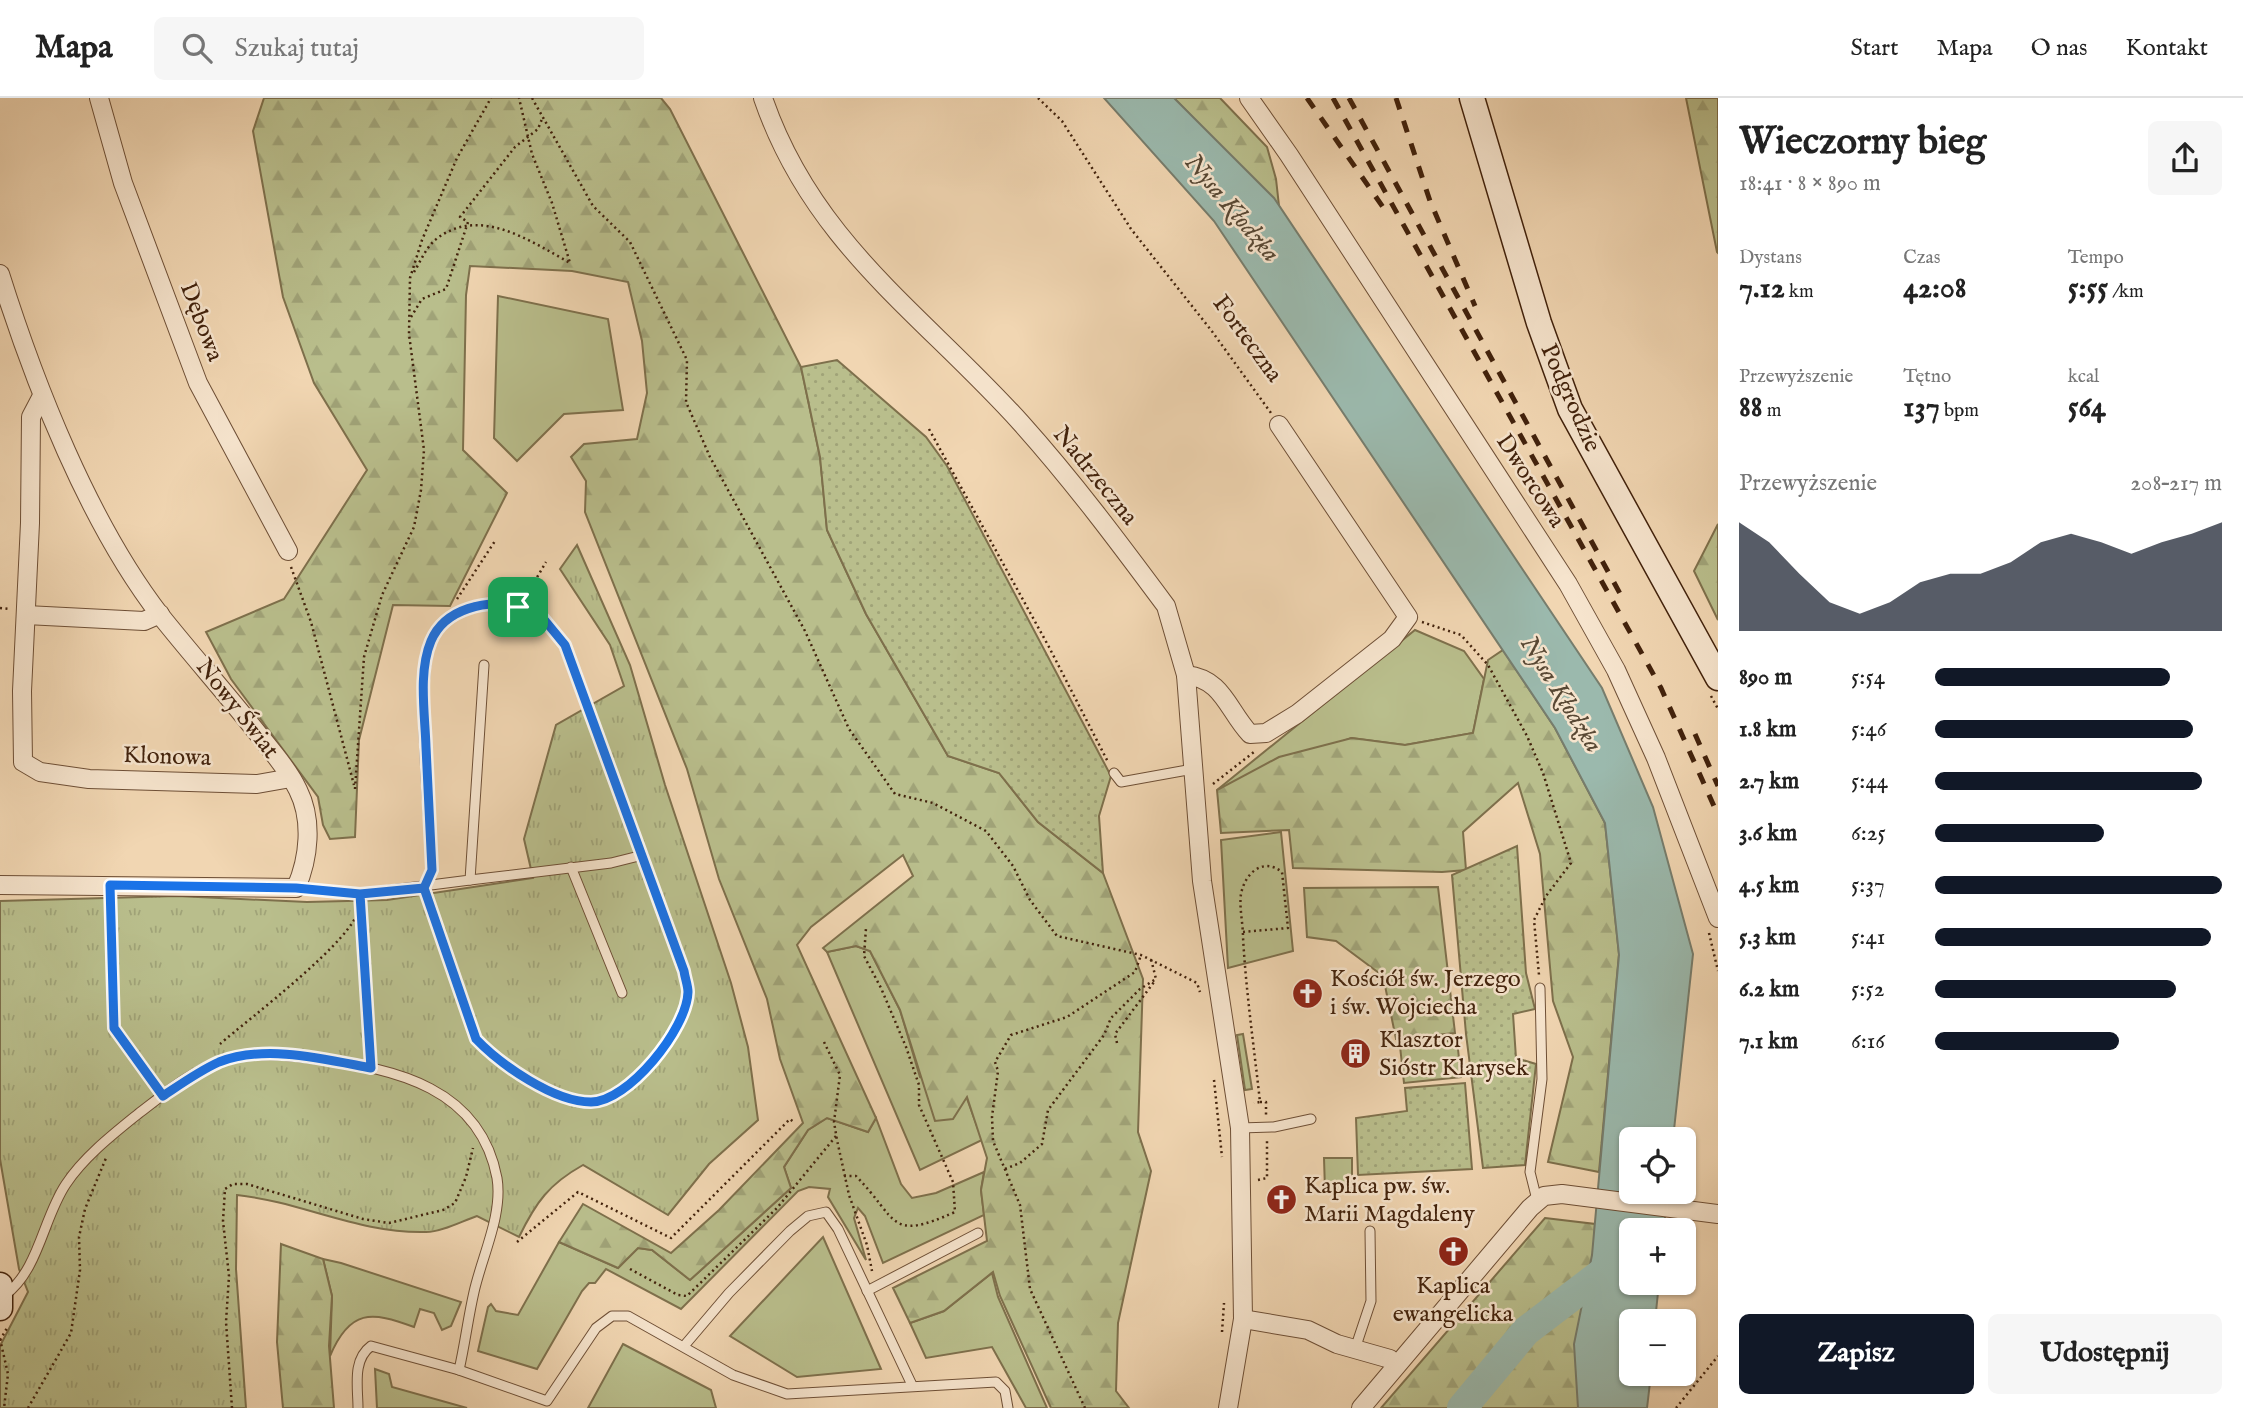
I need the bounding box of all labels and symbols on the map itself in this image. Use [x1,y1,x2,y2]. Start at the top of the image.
water label: Nysa Kłodzka [1177,147,1287,269]
street label: Dębowa [172,278,230,366]
street label: Forteczna [1205,289,1289,389]
street label: Podgrodzie [1532,339,1608,457]
street label: Nadrzeczna [1046,420,1145,532]
street label: Dworcowa [1488,428,1572,534]
pin [488,577,548,637]
water label: Nysa Kłodzka [1512,629,1610,759]
street label: Nowy Świat [188,653,286,765]
street label: Klonowa [122,740,212,774]
place label: Kościół św. Jerzego i św. Wojciecha [1330,964,1521,1023]
church icon: Kościół św. Jerzego i św. Wojciecha [1290,976,1324,1010]
place label: Klasztor Sióstr Klarysek [1379,1025,1529,1084]
building icon: Klasztor Sióstr Klarysek [1339,1037,1373,1071]
place label: Kaplica pw. św. Marii Magdaleny [1304,1171,1475,1230]
church icon: Kaplica pw. św. Marii Magdaleny [1264,1183,1298,1217]
church icon: Kaplica ewangelicka [1436,1235,1470,1269]
place label: Kaplica ewangelicka [1393,1271,1514,1330]

